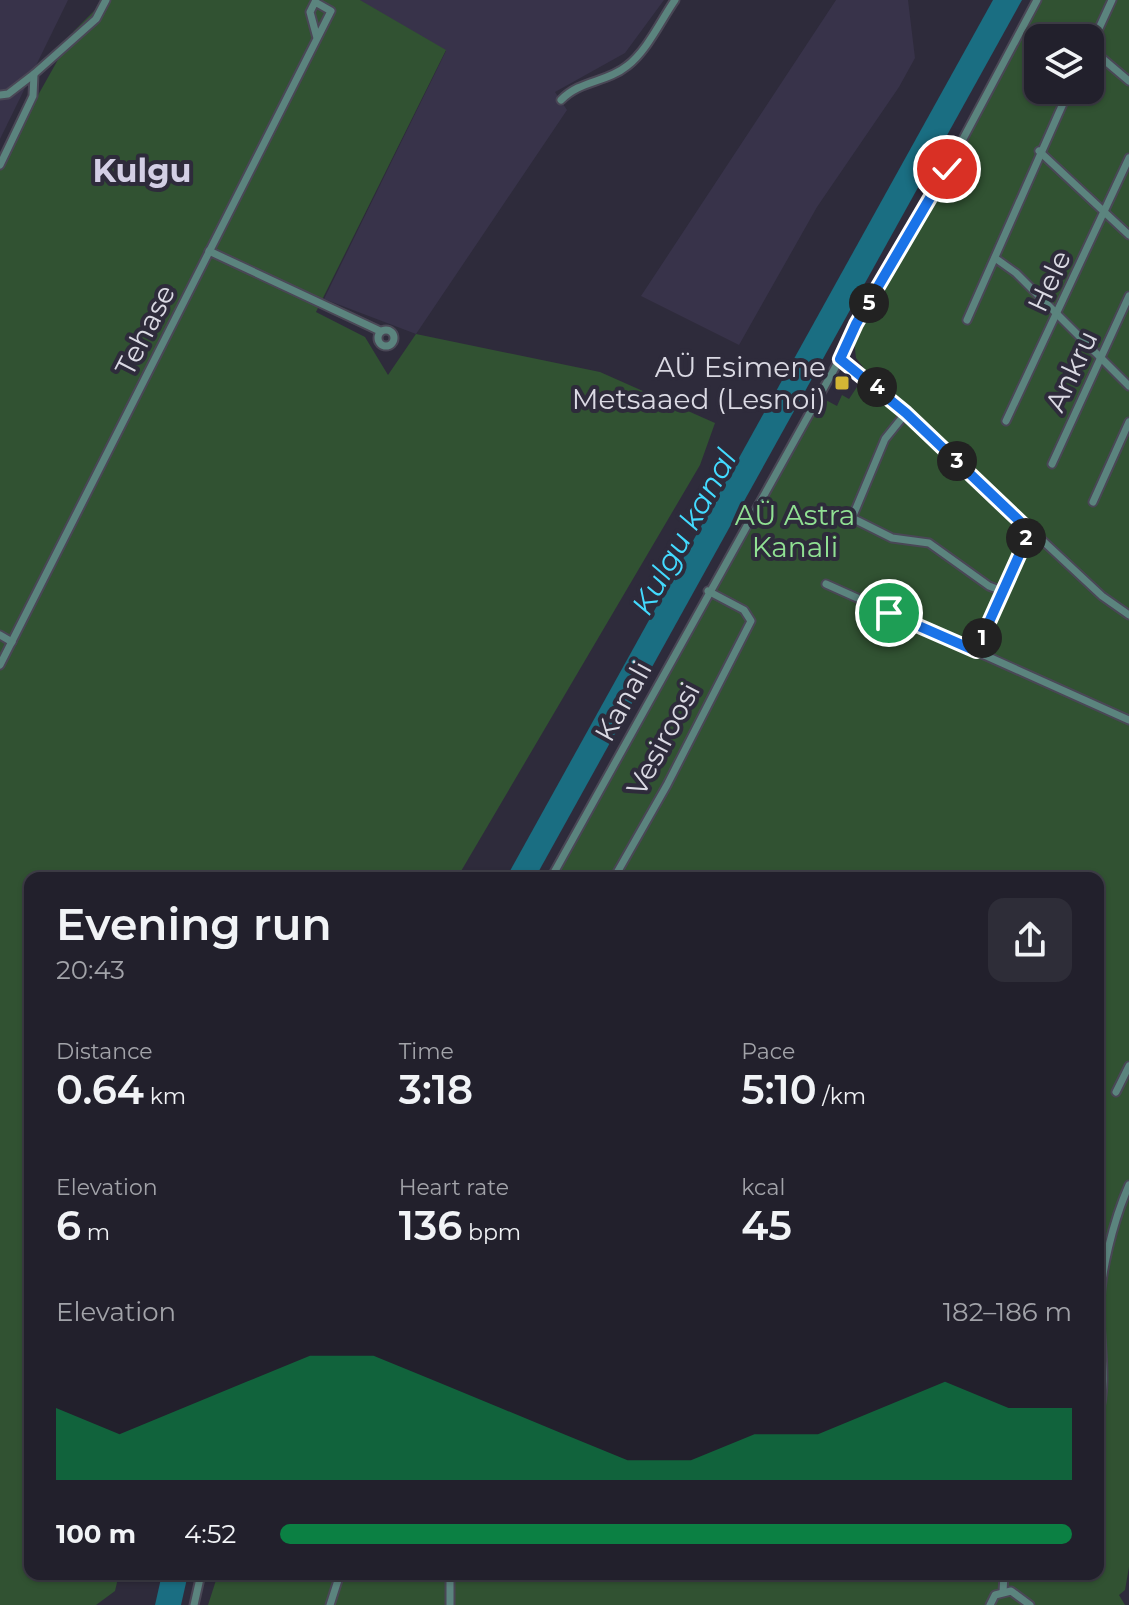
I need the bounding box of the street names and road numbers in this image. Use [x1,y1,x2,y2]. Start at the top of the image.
street label: Hele [1020,245,1078,317]
street label: Tehase [108,279,182,381]
street label: Ankru [1038,325,1104,417]
street label: Kanali [587,655,659,747]
street label: Vesiroosi [619,677,707,801]

